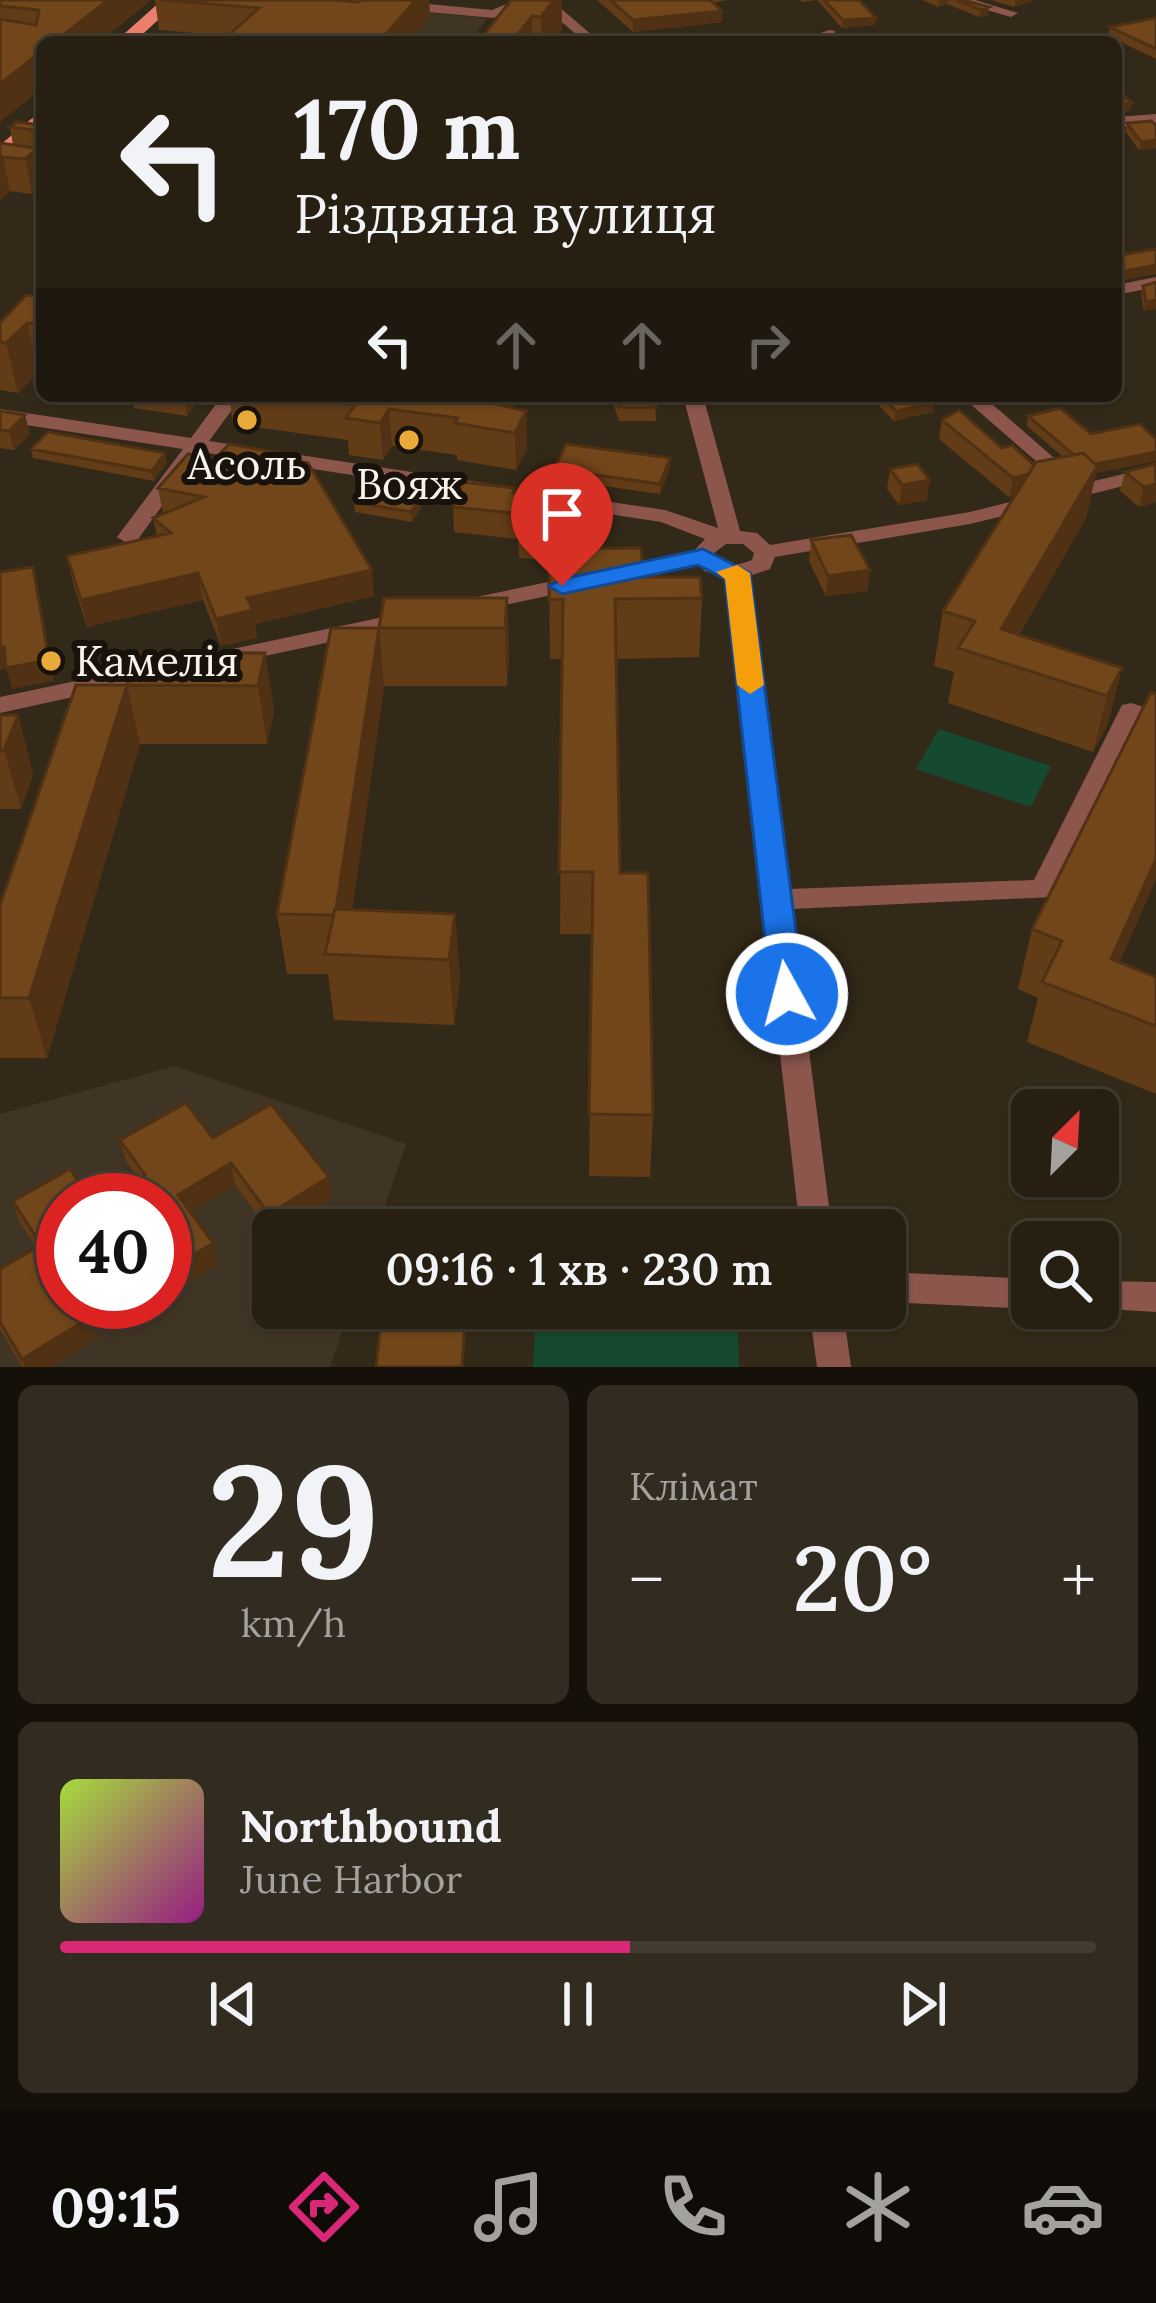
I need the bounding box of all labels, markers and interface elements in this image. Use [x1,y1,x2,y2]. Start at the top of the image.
text: 170 m [294,74,520,182]
icon: left [96,84,252,240]
text: Різдвяна вулиця [294,179,717,248]
icon: left [357,312,423,378]
icon: ahead [483,312,549,378]
icon: ahead [609,312,675,378]
icon: right [735,312,801,378]
marker: Асоль [234,407,260,433]
marker: Вояж [396,427,422,453]
place label: Асоль [186,437,307,491]
place label: Вояж [356,457,462,511]
pin [511,463,613,586]
icon: arrive [529,481,595,547]
place label: Камелія [75,634,239,688]
marker: Камелія [38,648,64,674]
position arrow [724,931,850,1057]
north arrow [1011,1089,1119,1197]
map controls [1011,1089,1119,1329]
speed limit sign: 40 [36,1173,192,1329]
button: search [1011,1221,1119,1329]
text: 09:16 · 1 хв · 230 m [386,1240,772,1297]
text: 29 [207,1420,380,1620]
text: Клімат [629,1461,758,1511]
text: 20° [793,1520,932,1636]
text: − [629,1537,664,1621]
text: + [1061,1537,1096,1621]
text: km/h [241,1598,346,1648]
text: Northbound [240,1797,502,1854]
text: June Harbor [240,1854,462,1904]
icon: previous [200,1971,266,2037]
icon: pause [545,1971,611,2037]
icon: next [890,1971,956,2037]
icon: directions [282,2165,366,2249]
icon: music [467,2165,551,2249]
icon: phone [651,2165,735,2249]
icon: climate [836,2165,920,2249]
icon: car [1021,2165,1105,2249]
text: 09:15 [50,2173,181,2242]

